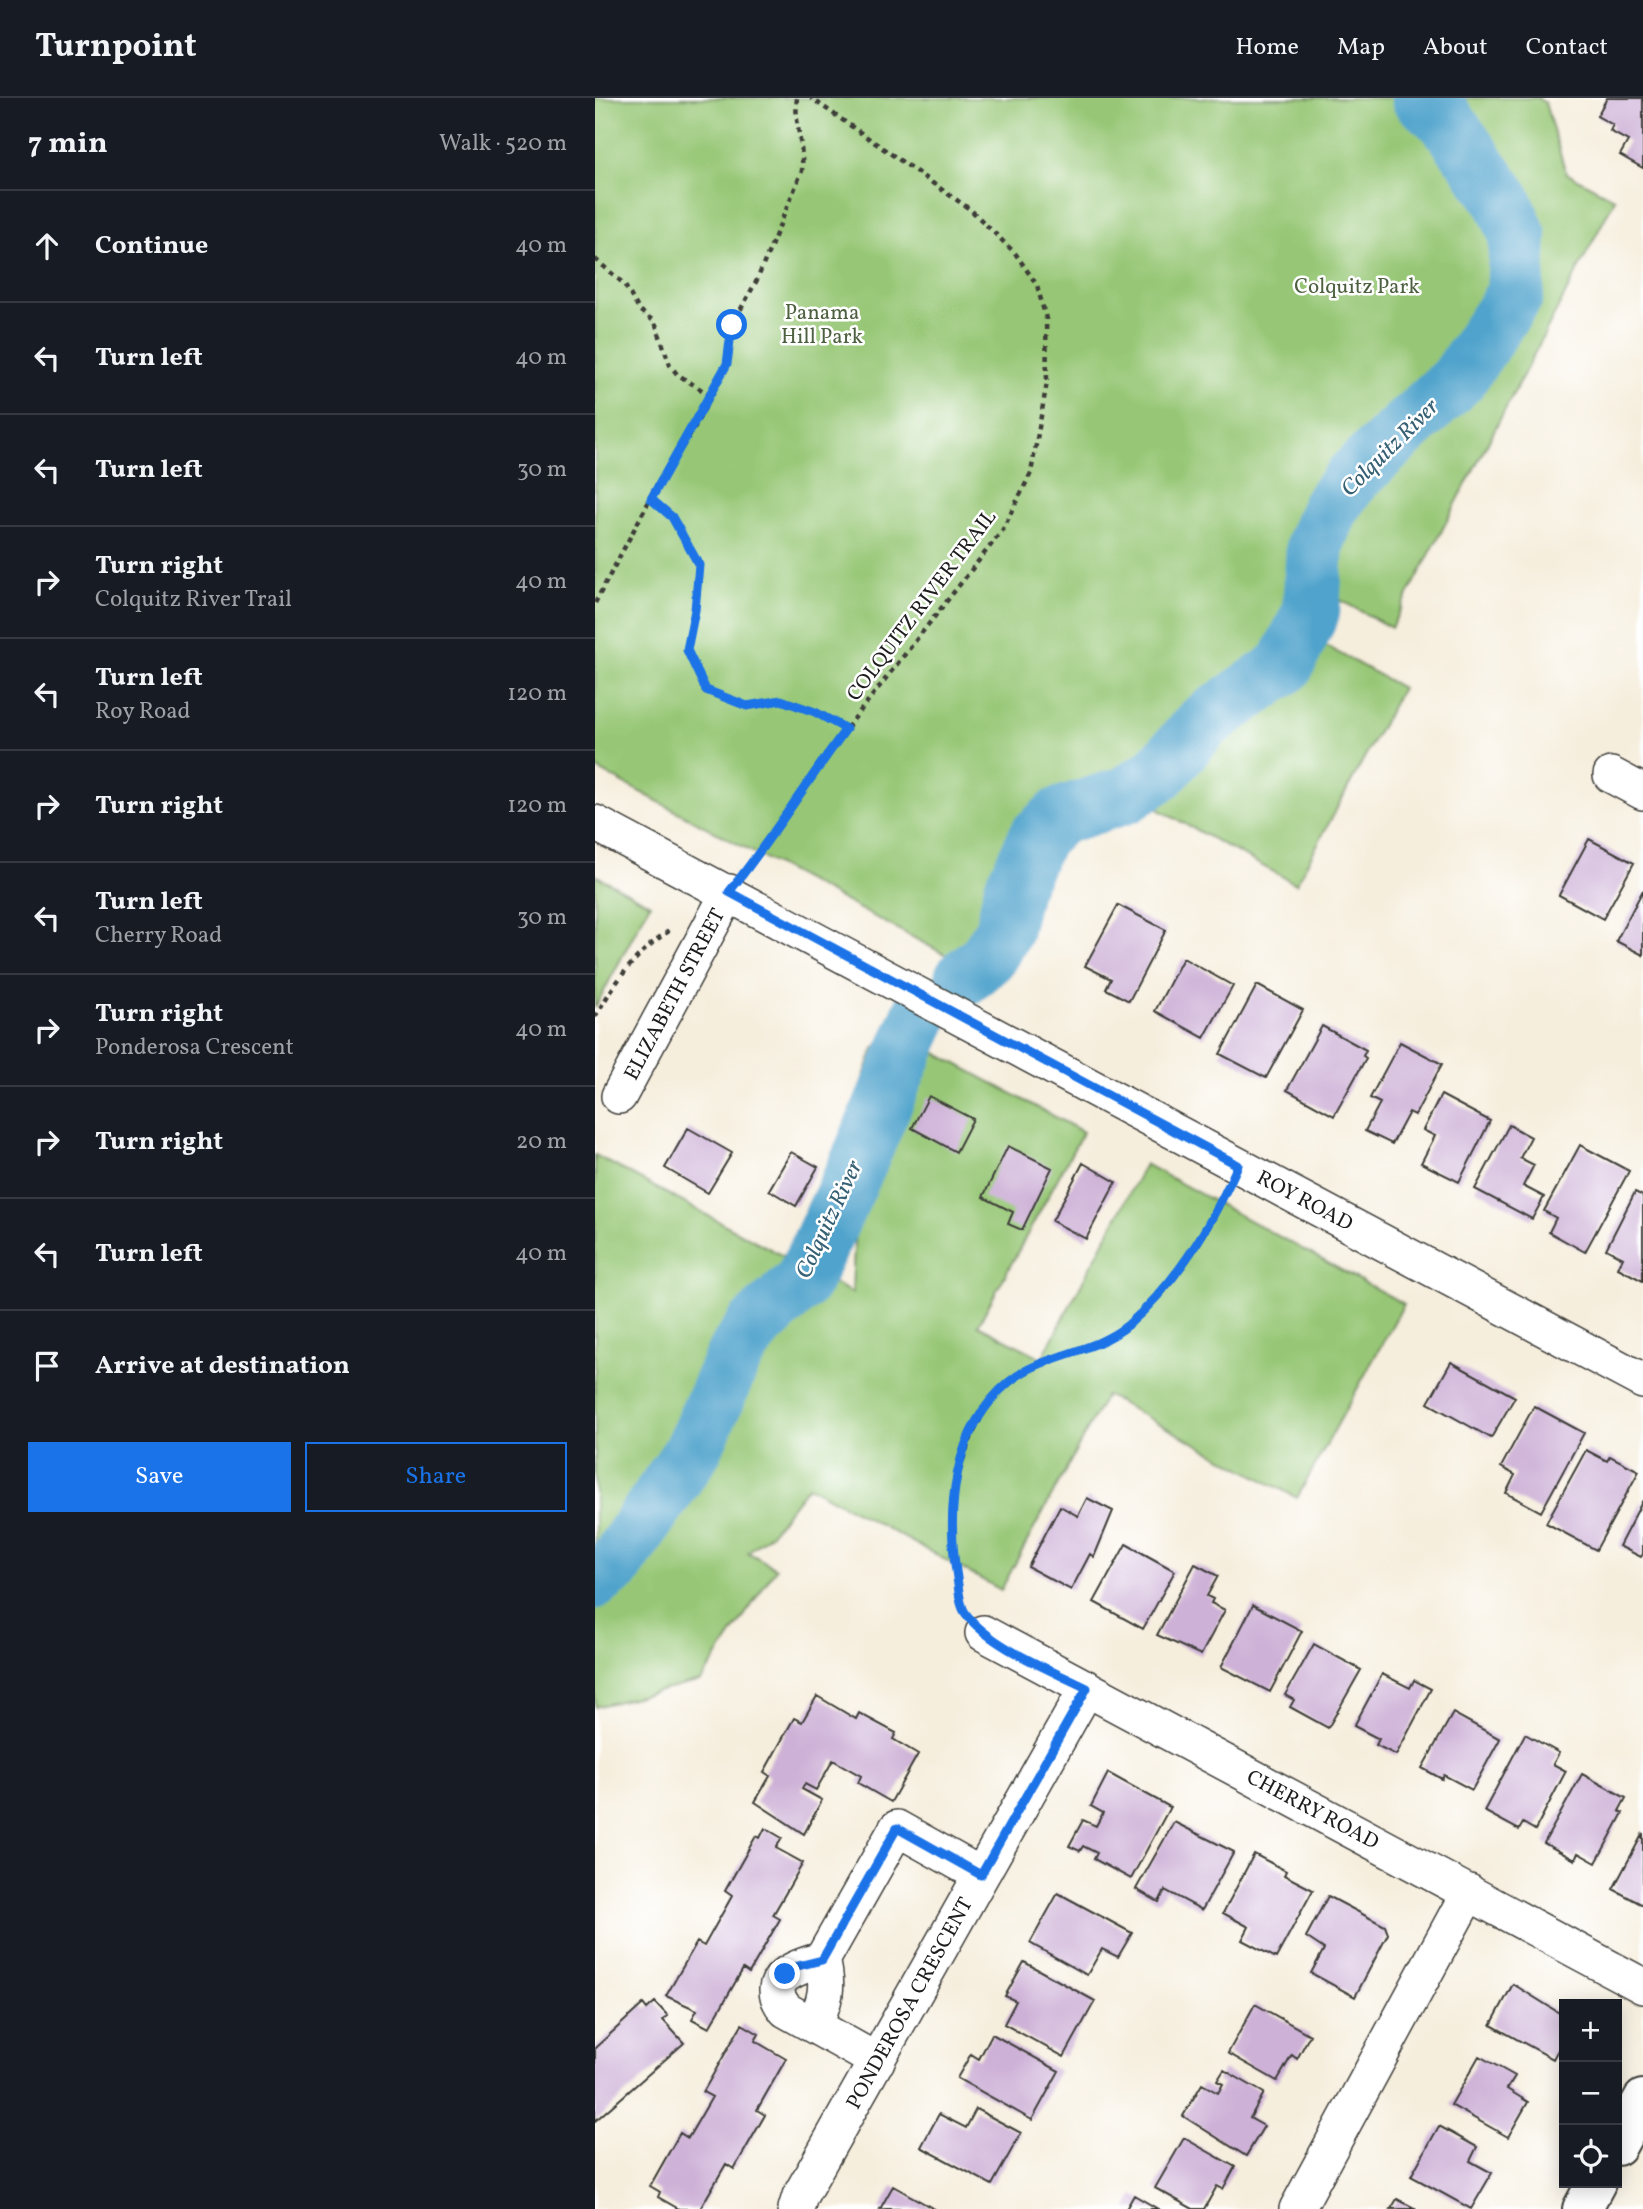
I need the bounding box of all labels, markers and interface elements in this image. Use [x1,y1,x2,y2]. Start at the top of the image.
text: Turnpoint [35,25,197,71]
text: Home [1235,31,1299,65]
text: Map [1337,31,1385,65]
text: About [1423,31,1488,65]
text: Contact [1526,31,1608,65]
text: 7 min [28,123,108,165]
text: Walk · 520 m [439,128,567,160]
icon: ahead [28,227,66,265]
text: Continue [95,228,208,264]
text: 40 m [515,230,567,262]
park label: Colquitz Park [1294,273,1420,302]
park label: Panama Hill Park [781,299,863,352]
route start [716,309,747,340]
icon: left [28,339,66,377]
text: Turn left [95,340,203,376]
text: 40 m [515,342,567,374]
water label: Colquitz River [1334,392,1447,505]
icon: left [28,451,66,489]
text: Turn left [95,452,203,488]
text: 30 m [517,454,567,486]
street label: COLQUITZ RIVER TRAIL [841,504,1004,708]
text: Turn right [95,548,223,584]
icon: right [28,563,66,601]
text: 40 m [515,566,567,598]
text: Colquitz River Trail [95,584,292,616]
text: Turn left [95,660,203,696]
icon: left [28,675,66,713]
text: 120 m [507,678,567,710]
text: Roy Road [95,696,191,728]
icon: right [28,787,66,825]
text: Turn right [95,788,223,824]
text: 120 m [507,790,567,822]
text: Turn left [95,884,203,920]
icon: left [28,899,66,937]
text: 30 m [517,902,567,934]
street label: ELIZABETH STREET [618,904,733,1086]
text: Cherry Road [95,920,222,952]
text: Turn right [95,996,223,1032]
icon: right [28,1011,66,1049]
text: 40 m [515,1014,567,1046]
text: Ponderosa Crescent [95,1032,294,1064]
icon: right [28,1123,66,1161]
text: Turn right [95,1124,223,1160]
text: 20 m [516,1126,567,1158]
water label: Colquitz River [788,1155,871,1284]
street label: ROY ROAD [1251,1164,1358,1239]
icon: left [28,1235,66,1273]
text: Turn left [95,1236,203,1272]
text: 40 m [515,1238,567,1270]
icon: arrive [28,1347,66,1385]
text: Arrive at destination [95,1348,350,1384]
button: Save [28,1442,291,1512]
button: Share [305,1442,567,1512]
street label: CHERRY ROAD [1241,1763,1384,1857]
street label: PONDEROSA CRESCENT [840,1893,981,2115]
route end [769,1958,800,1989]
map controls [1559,1999,1622,2188]
button: + [1559,1999,1622,2062]
button: − [1559,2062,1622,2125]
button: locate [1559,2125,1622,2188]

